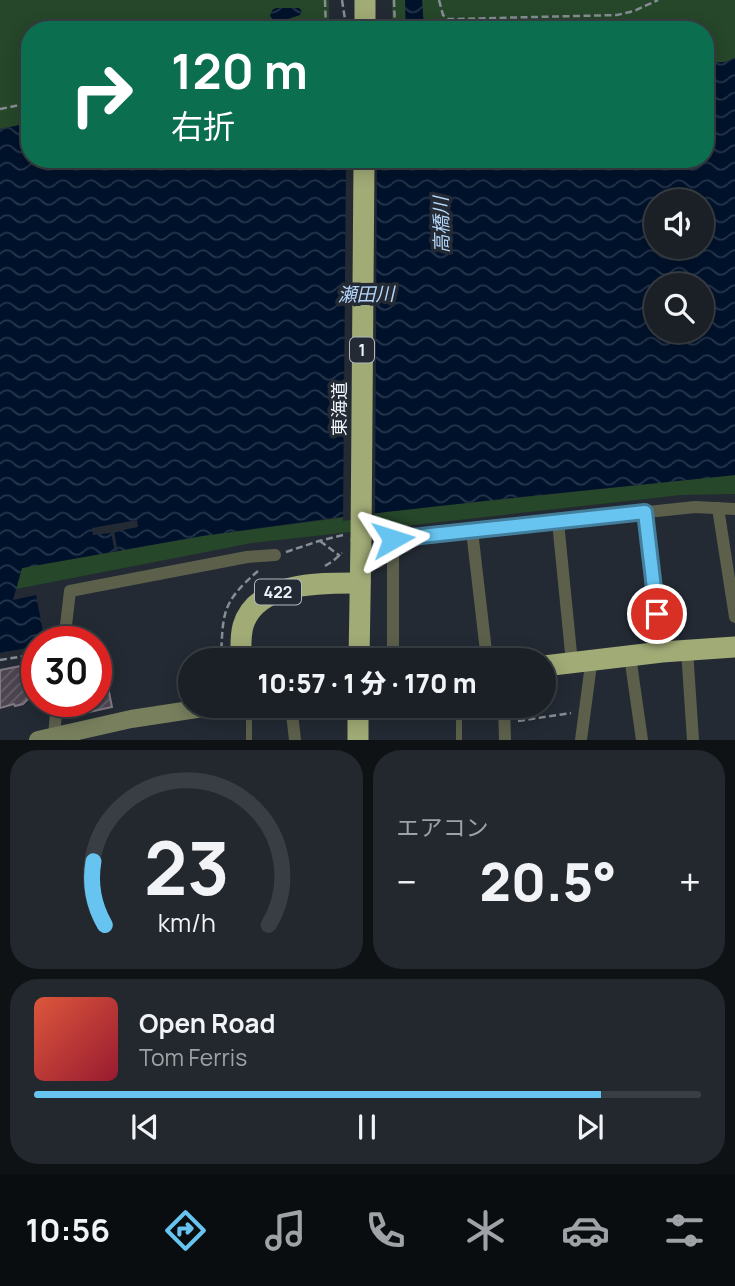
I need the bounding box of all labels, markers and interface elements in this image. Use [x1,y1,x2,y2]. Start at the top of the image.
text: 120 m [171,37,308,104]
icon: right [56,49,147,140]
text: 右折 [171,104,235,148]
map controls [644,189,714,343]
button: sound [644,189,714,259]
water label: 高橋川 [427,194,454,254]
button: search [644,273,714,343]
water label: 瀬田川 [337,280,397,307]
road number: 1 [350,338,374,362]
street label: 東海道 [327,382,351,436]
position arrow [356,502,430,576]
road number: 422 [255,580,301,604]
pin [627,584,687,644]
icon: arrive [638,595,676,633]
speed limit sign: 30 [21,626,112,717]
text: 10:57 · 1 分 · 170 m [258,665,476,701]
text: エアコン [397,811,489,843]
text: 23 [143,818,229,918]
text: 20.5° [479,846,617,917]
text: − [397,855,417,907]
text: + [679,855,701,907]
text: km/h [157,905,215,940]
text: Open Road [139,1005,275,1041]
text: Tom Ferris [139,1041,247,1073]
icon: previous [126,1108,164,1146]
icon: pause [348,1108,386,1146]
icon: next [571,1108,609,1146]
icon: directions [161,1206,210,1255]
icon: music [261,1206,310,1255]
icon: phone [361,1206,410,1255]
icon: climate [461,1206,510,1255]
icon: car [561,1206,610,1255]
icon: filters [660,1206,709,1255]
text: 10:56 [25,1208,110,1252]

